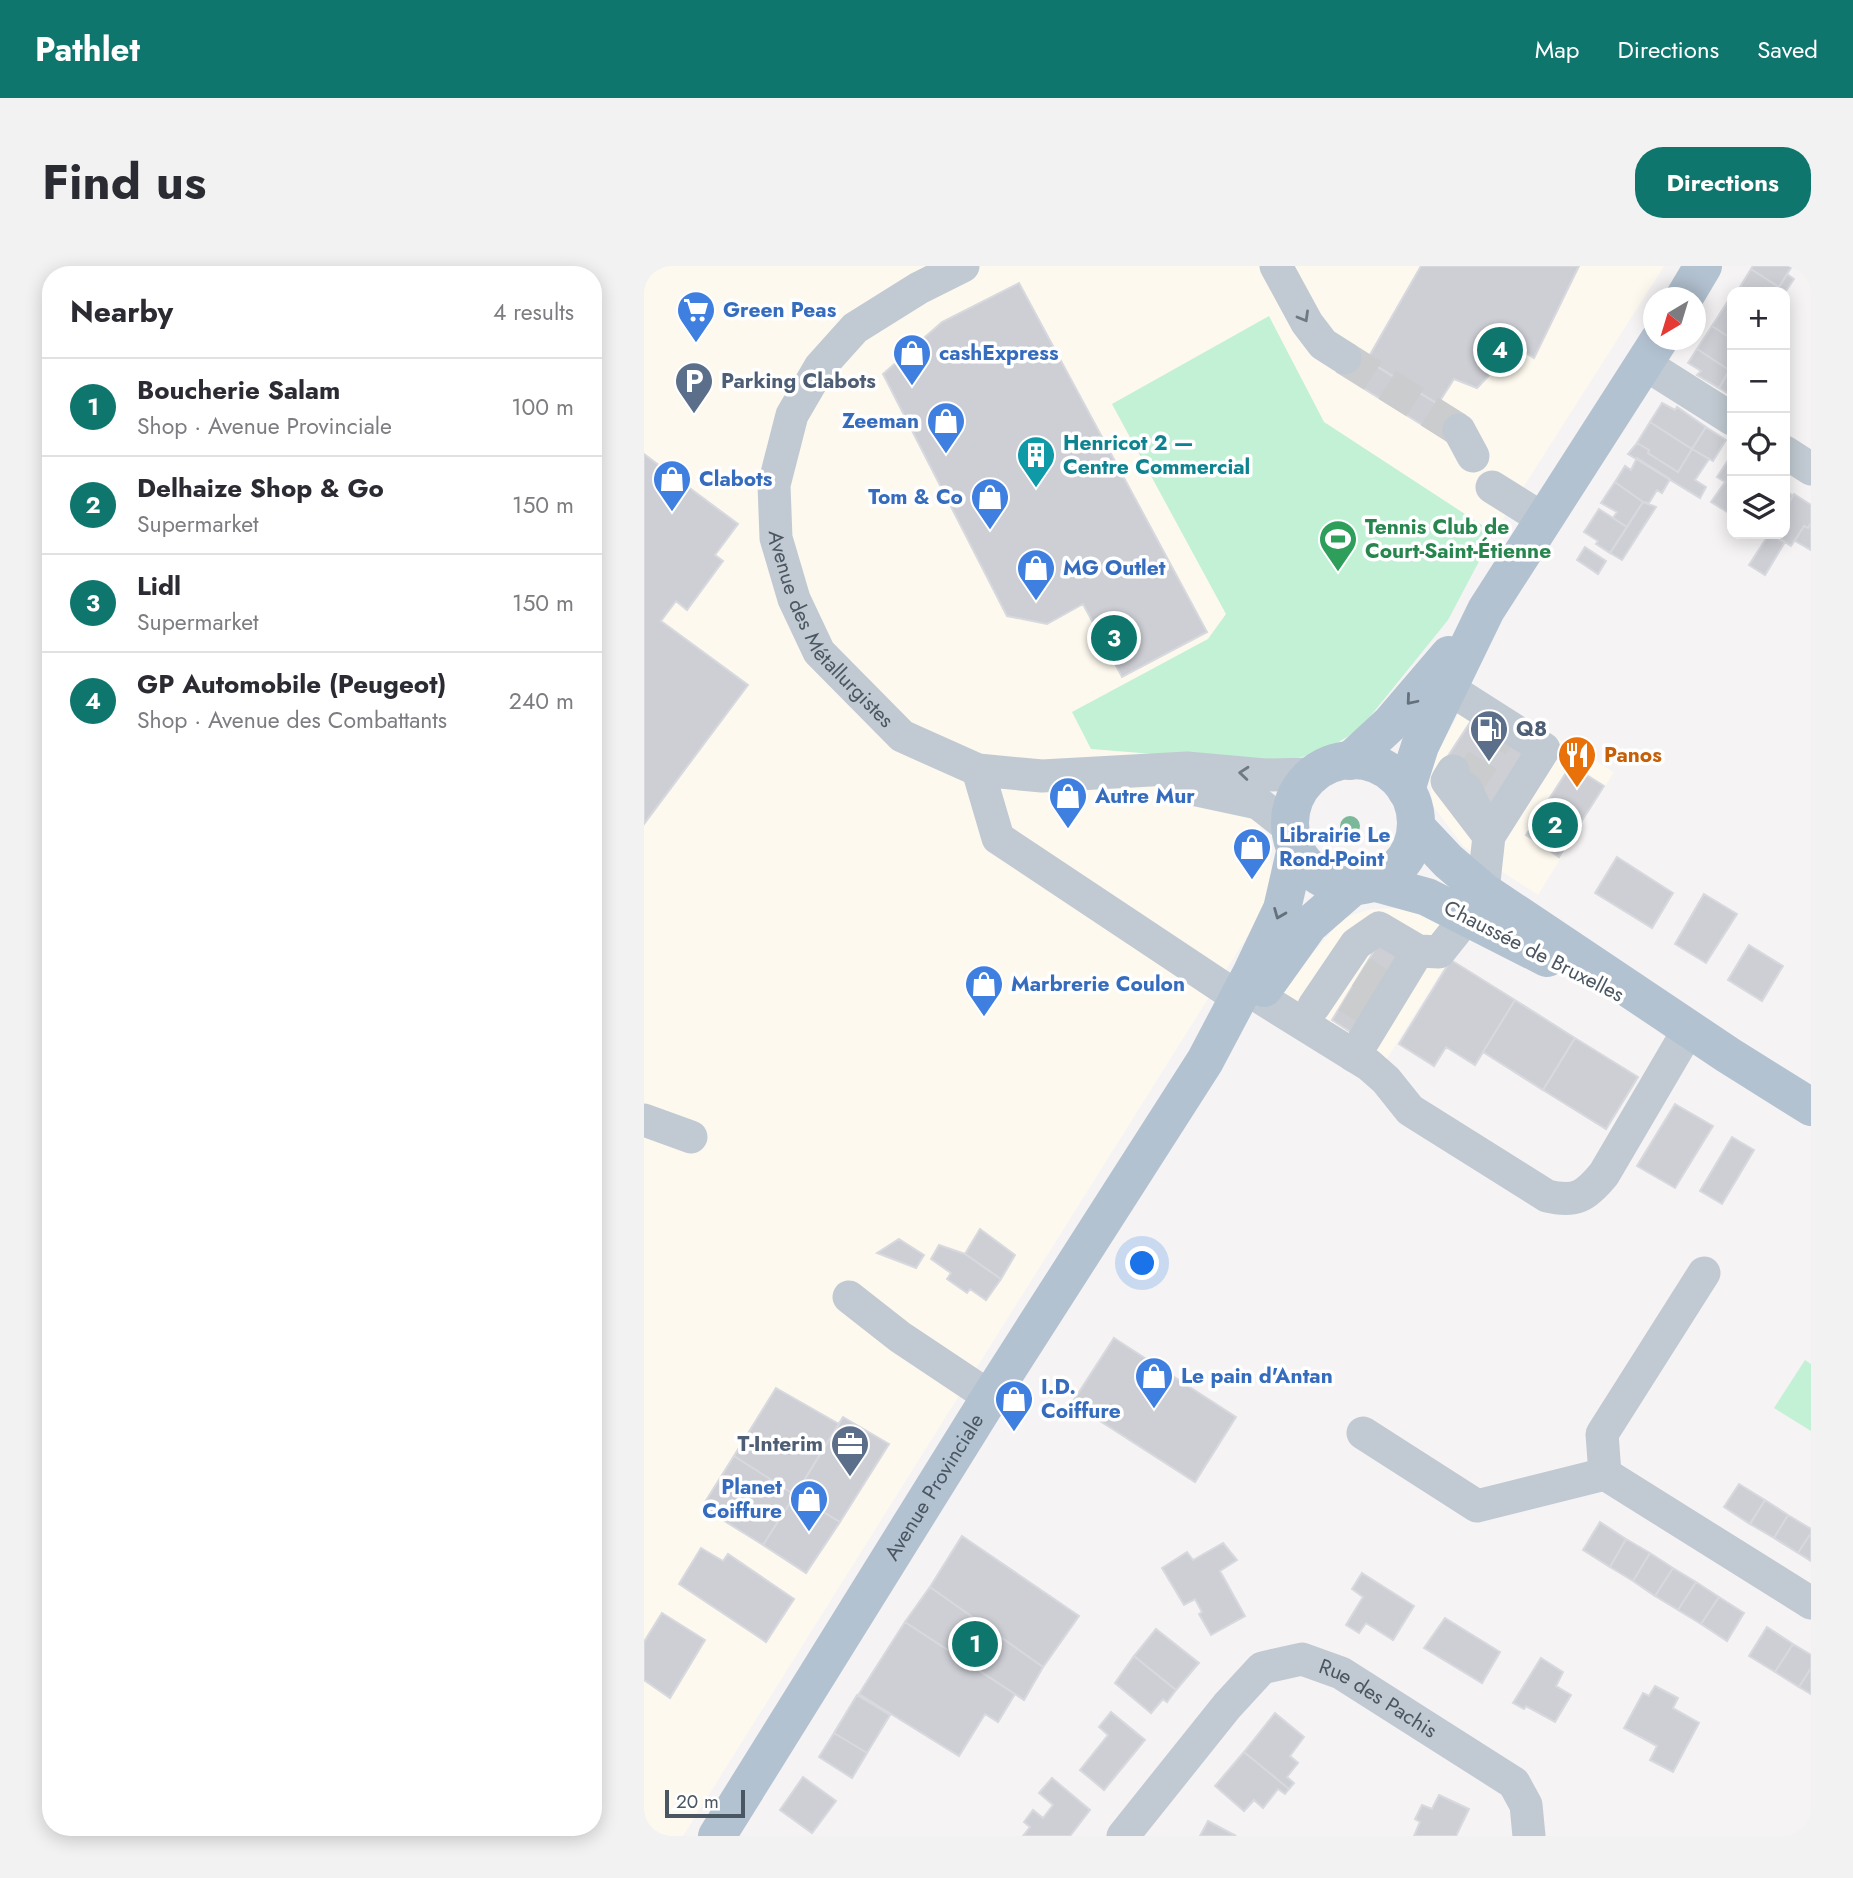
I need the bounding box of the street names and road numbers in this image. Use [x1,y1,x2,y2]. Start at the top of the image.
street label: Avenue des Métallurgistes [761,530,901,734]
street label: Chaussée de Bruxelles [1439,893,1629,1009]
street label: Avenue Provinciale [877,1408,991,1566]
street label: Rue des Pachis [1315,1651,1443,1745]

